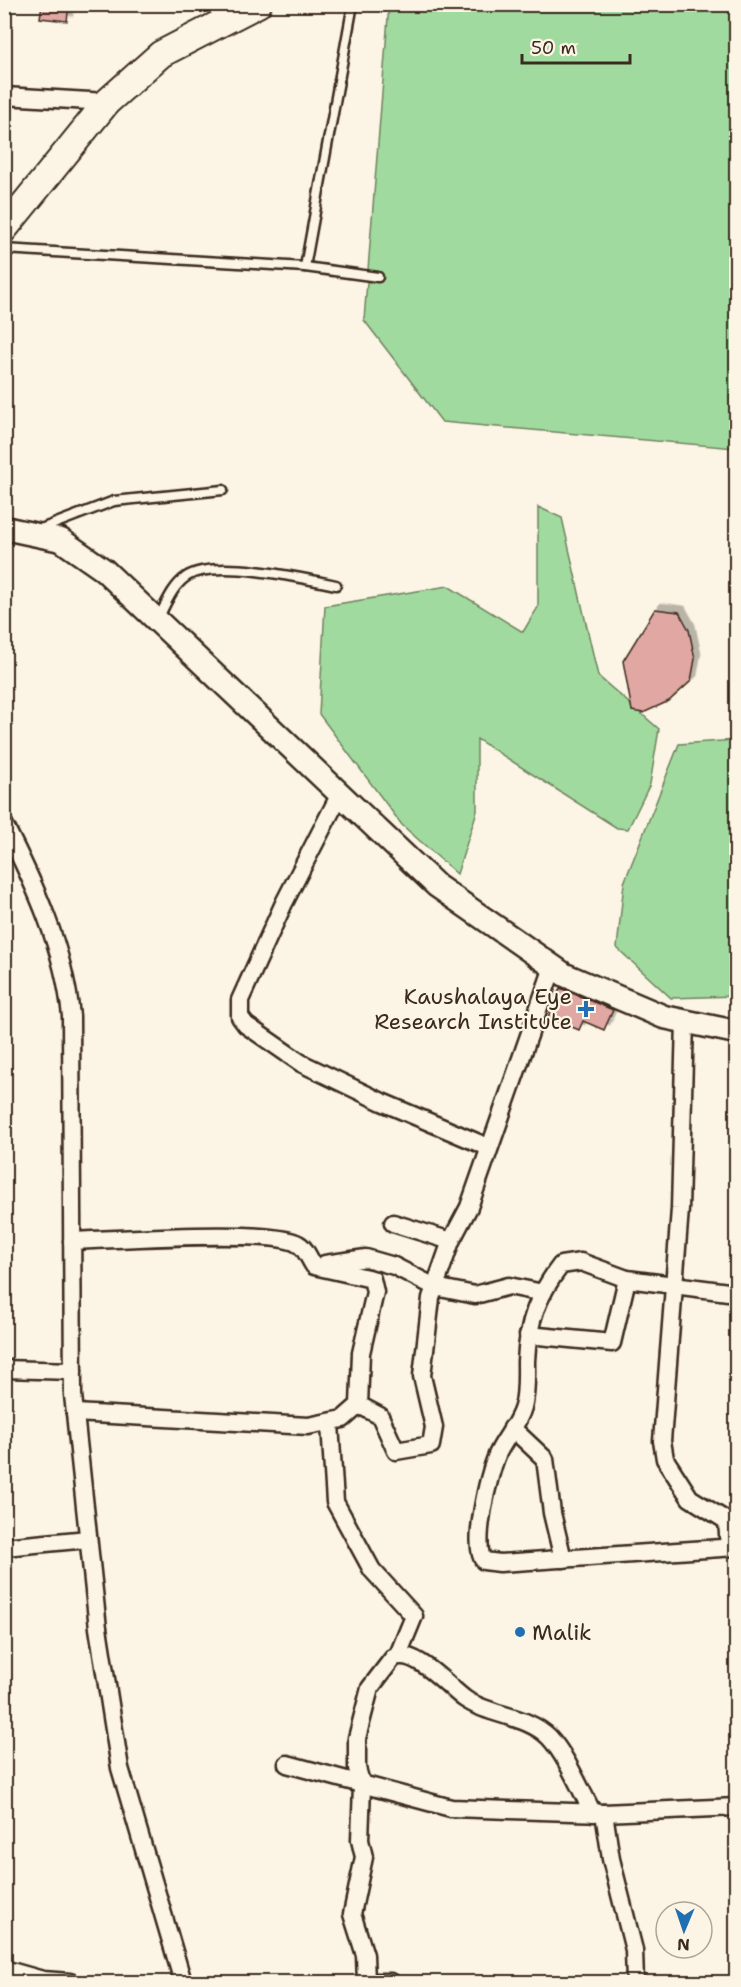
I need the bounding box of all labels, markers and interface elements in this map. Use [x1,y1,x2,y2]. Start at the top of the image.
scale bar [522,27,630,65]
text: 50 m [531,36,576,60]
place label: Kaushalaya Eye Research Institute [374,982,572,1036]
marker: Kaushalaya Eye Research Institute [577,1000,595,1018]
place label: Malik [532,1618,592,1647]
marker: Malik [513,1625,527,1639]
north arrow [654,1900,714,1960]
text: N [677,1934,690,1955]

